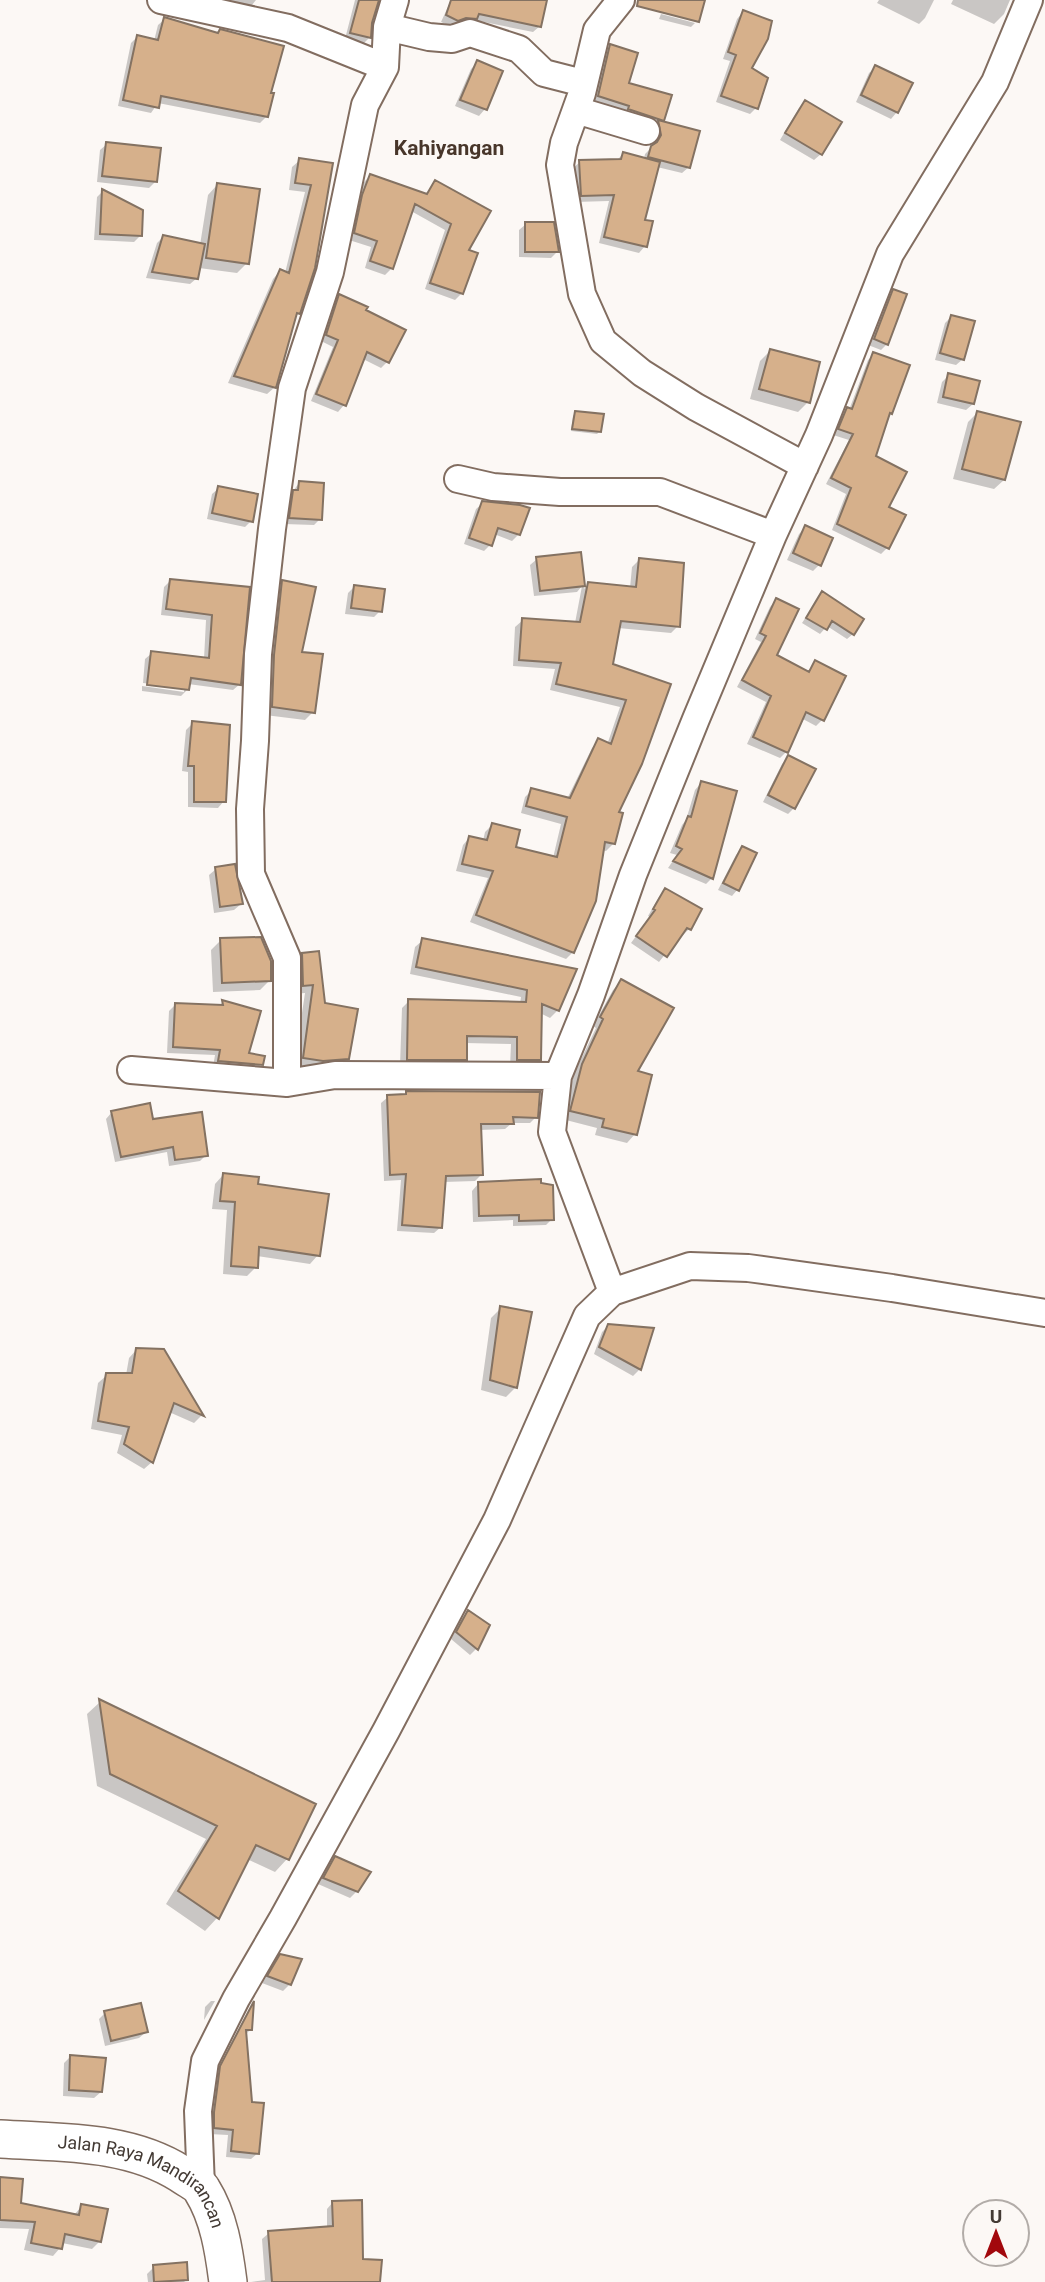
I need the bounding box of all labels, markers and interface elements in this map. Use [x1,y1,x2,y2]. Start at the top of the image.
district label: Kahiyangan [394,136,504,160]
street label: Jalan Raya Mandirancan [57,2131,229,2231]
north arrow [961,2198,1031,2268]
text: U [990,2205,1002,2228]

